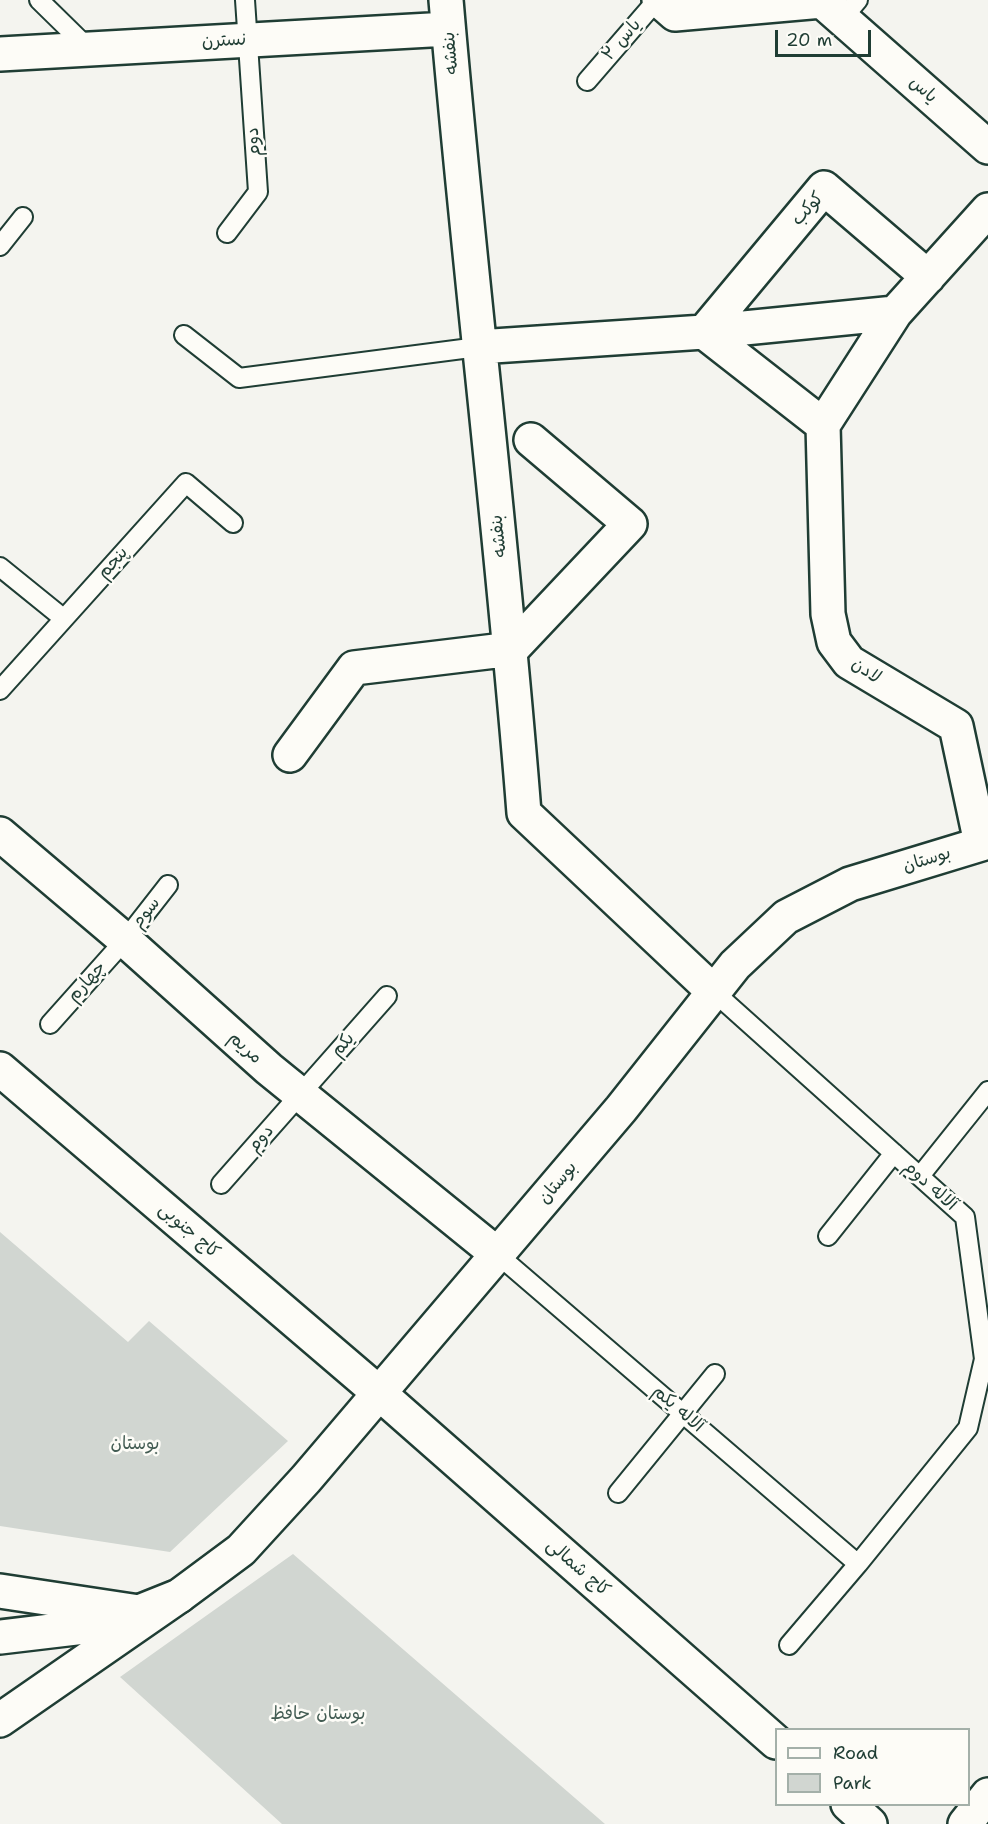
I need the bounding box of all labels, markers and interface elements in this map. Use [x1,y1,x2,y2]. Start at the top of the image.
street label: یاس ۲ [598,15,646,65]
scale bar [778,18,874,56]
text: 20 m [786,28,832,52]
street label: نسترن [201,29,247,53]
street label: بنفشه [438,31,464,75]
street label: یاس [904,72,942,108]
street label: دوم [242,127,266,157]
street label: کوکب [787,188,829,230]
street label: بنفشه [486,514,512,558]
street label: پنجم [93,542,133,584]
street label: لادن [847,653,885,689]
street label: بوستان [900,842,954,878]
street label: سوم [127,893,165,933]
street label: چهارم [63,957,111,1007]
street label: مریم [224,1027,266,1069]
street label: یکم [326,1028,360,1062]
street label: دوم [243,1121,279,1157]
street label: آلاله دوم [899,1156,961,1216]
street label: بوستان [534,1157,582,1209]
street label: کاج جنوبی [154,1199,224,1263]
street label: آلاله یکم [648,1381,708,1437]
park label: بوستان [110,1433,160,1455]
street label: کاج شمالی [542,1534,614,1602]
park label: بوستان حافظ [271,1703,365,1725]
legend [775,1728,970,1806]
text: Road [833,1741,878,1765]
text: Park [833,1771,872,1795]

